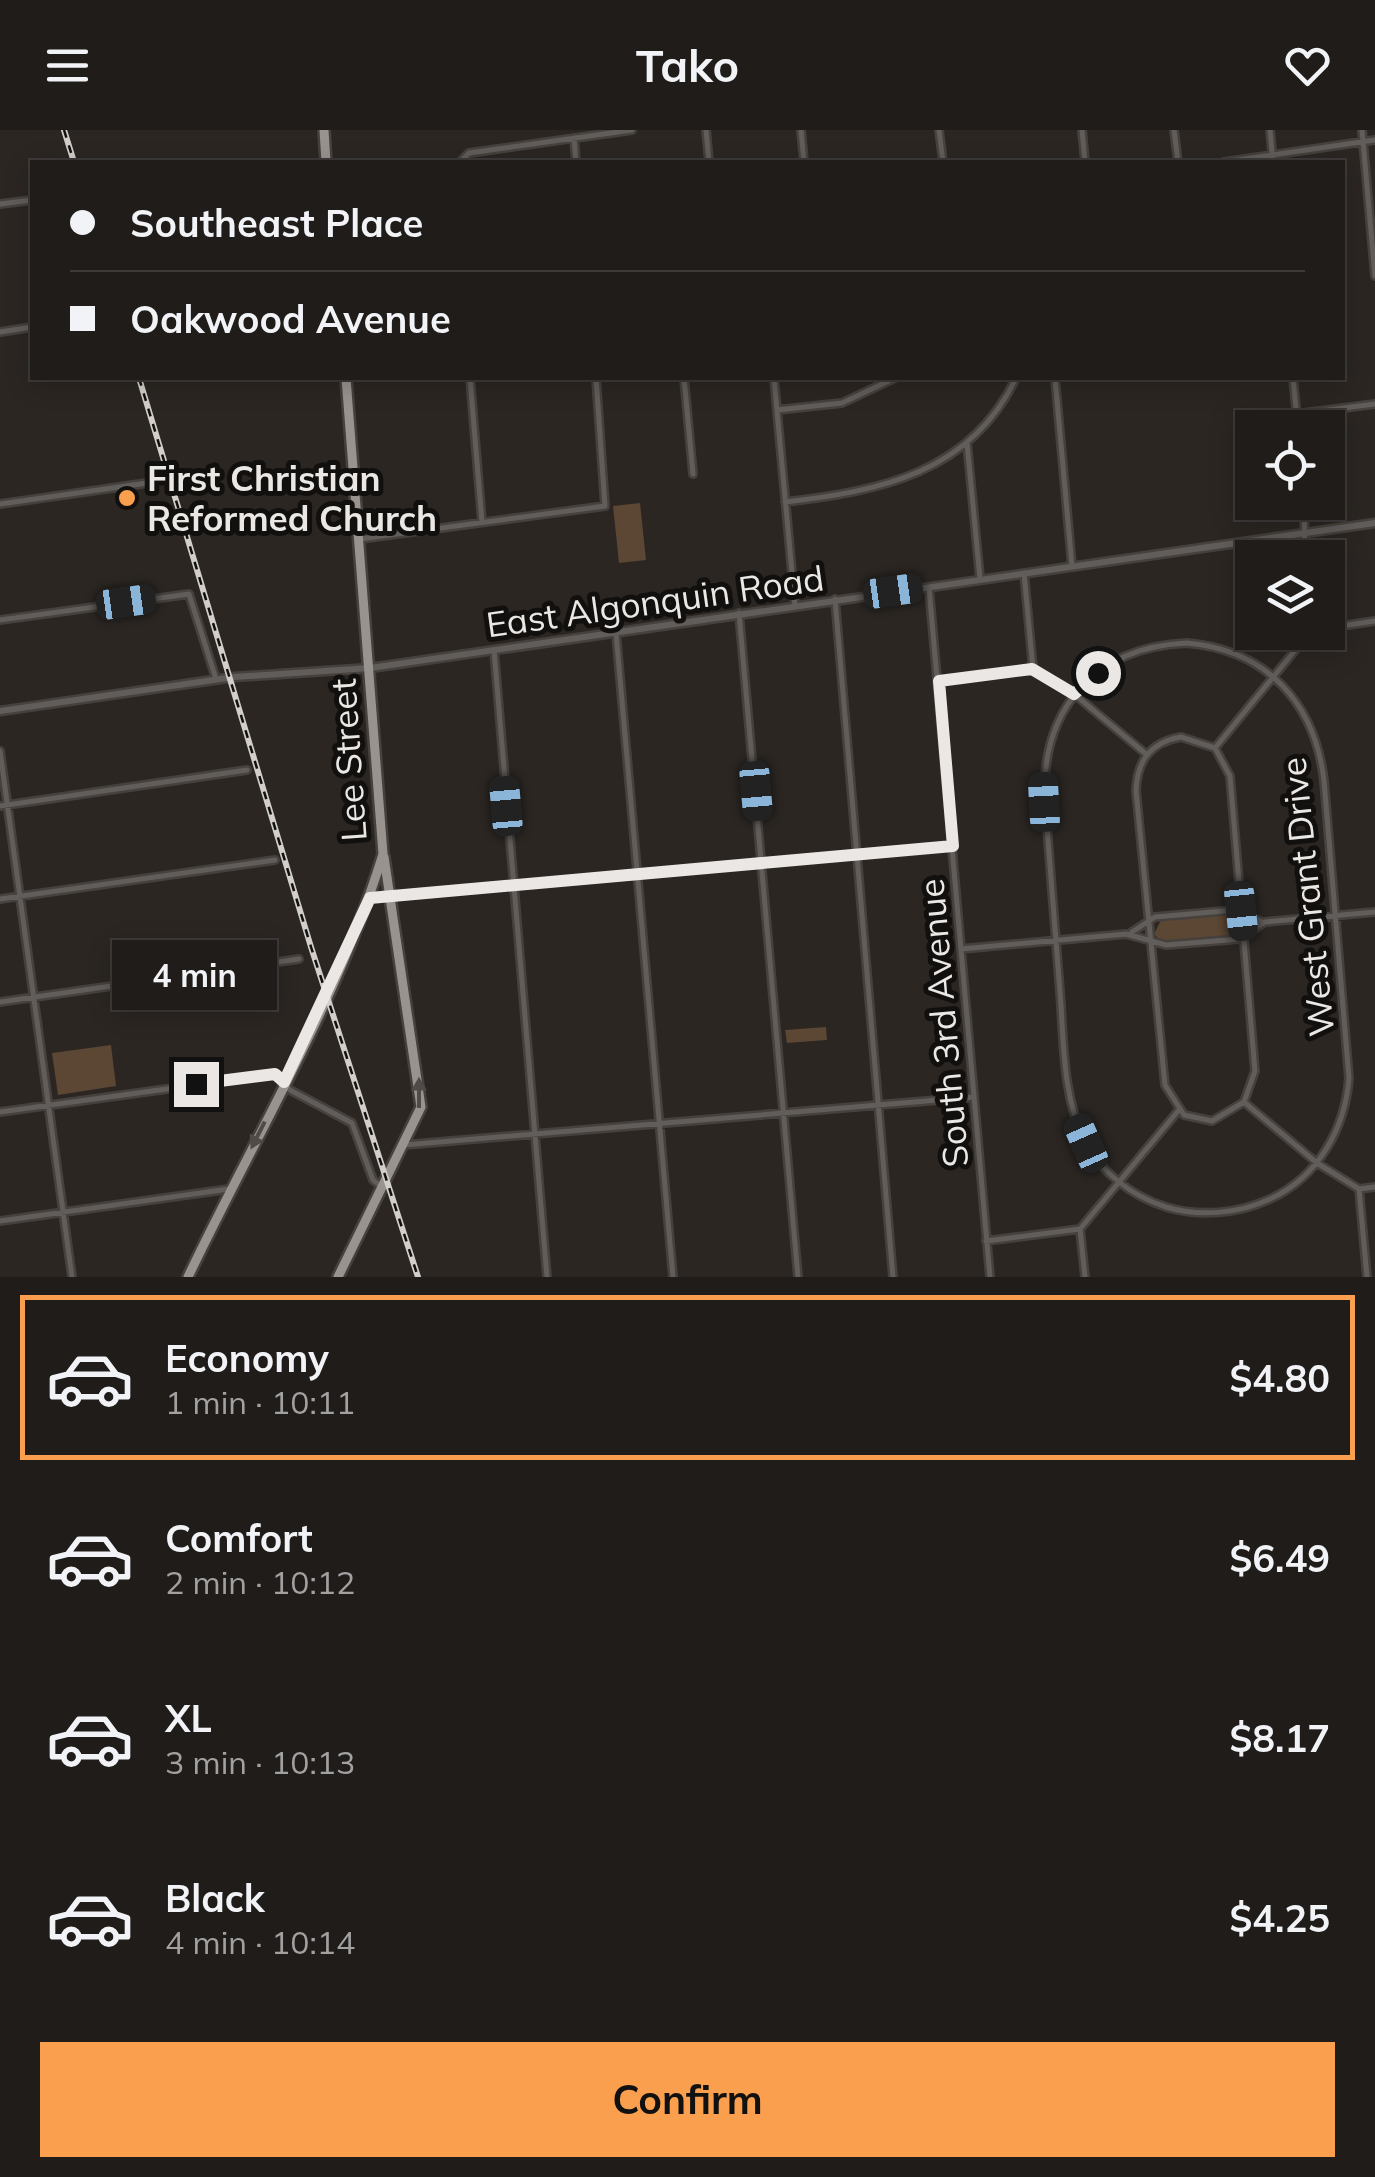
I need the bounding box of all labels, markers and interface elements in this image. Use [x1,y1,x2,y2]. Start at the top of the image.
text: Tako [636,37,739,93]
icon: menu [40,38,95,93]
icon: heart [1280,38,1335,93]
text: Southeast Place [130,199,423,247]
text: Oakwood Avenue [130,295,451,343]
map controls [1235,410,1345,650]
button: locate [1235,410,1345,520]
place label: First Christian Reformed Church [147,456,437,540]
marker: First Christian Reformed Church [116,487,138,509]
button: layers [1235,540,1345,650]
street label: East Algonquin Road [483,556,827,646]
car [861,572,925,610]
car [94,583,158,621]
route start [1076,651,1121,696]
street label: Lee Street [320,677,376,843]
street label: West Grant Drive [1270,755,1344,1039]
car [738,760,774,822]
car [1027,771,1061,833]
car [488,775,524,837]
street label: South 3rd Avenue [908,877,978,1169]
car [1223,880,1259,942]
callout: 4 min [114,939,278,1009]
text: 4 min [152,955,237,995]
route end [174,1062,219,1107]
one-way arrow [411,1077,427,1109]
car [1060,1109,1112,1177]
one-way arrow [250,1120,267,1149]
icon: car [45,1333,135,1423]
text: Economy [165,1334,329,1382]
text: $4.80 [1229,1354,1330,1402]
text: 1 min · 10:11 [165,1382,355,1422]
icon: car [45,1513,135,1603]
text: Comfort [165,1514,313,1562]
text: $6.49 [1229,1534,1330,1582]
text: 2 min · 10:12 [165,1562,355,1602]
icon: car [45,1693,135,1783]
text: XL [165,1694,212,1742]
text: $8.17 [1229,1714,1330,1762]
text: 3 min · 10:13 [165,1742,355,1782]
icon: car [45,1873,135,1963]
text: Black [165,1874,265,1922]
text: $4.25 [1229,1894,1330,1942]
text: 4 min · 10:14 [165,1922,355,1962]
button: Confirm [40,2042,1335,2157]

